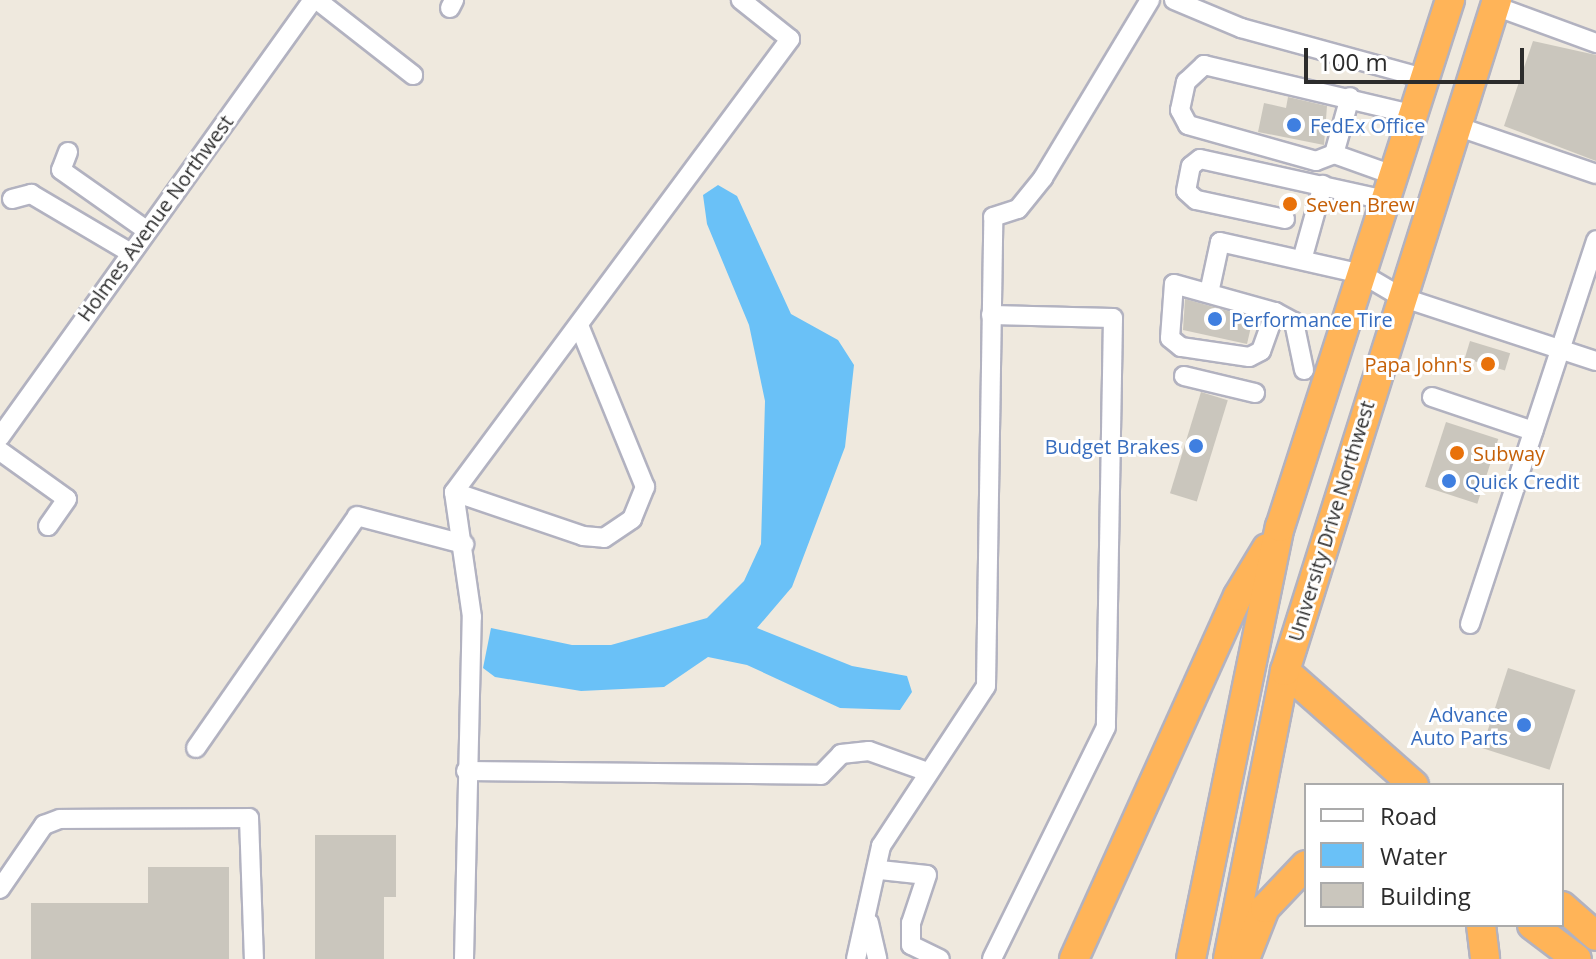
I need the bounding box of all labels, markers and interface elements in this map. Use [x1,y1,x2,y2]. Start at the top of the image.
scale bar [1308,32,1528,82]
text: 100 m [1318,45,1388,78]
street label: Holmes Avenue Northwest [72,110,238,326]
place label: FedEx Office [1310,113,1425,137]
marker: FedEx Office [1285,116,1303,134]
place label: Seven Brew [1306,192,1415,216]
marker: Seven Brew [1281,195,1299,213]
place label: Performance Tire [1231,307,1393,331]
marker: Performance Tire [1206,310,1224,328]
place label: Papa John's [1364,352,1472,376]
marker: Papa John's [1479,355,1497,373]
street label: University Drive Northwest [1283,398,1379,644]
place label: Budget Brakes [1045,434,1180,458]
marker: Budget Brakes [1187,437,1205,455]
place label: Subway [1473,441,1545,465]
marker: Subway [1448,444,1466,462]
place label: Quick Credit [1465,469,1580,493]
marker: Quick Credit [1440,472,1458,490]
place label: Advance Auto Parts [1411,702,1508,749]
marker: Advance Auto Parts [1515,716,1533,734]
legend [1304,783,1564,927]
text: Road [1380,799,1437,832]
text: Water [1380,839,1447,872]
text: Building [1380,879,1471,912]

